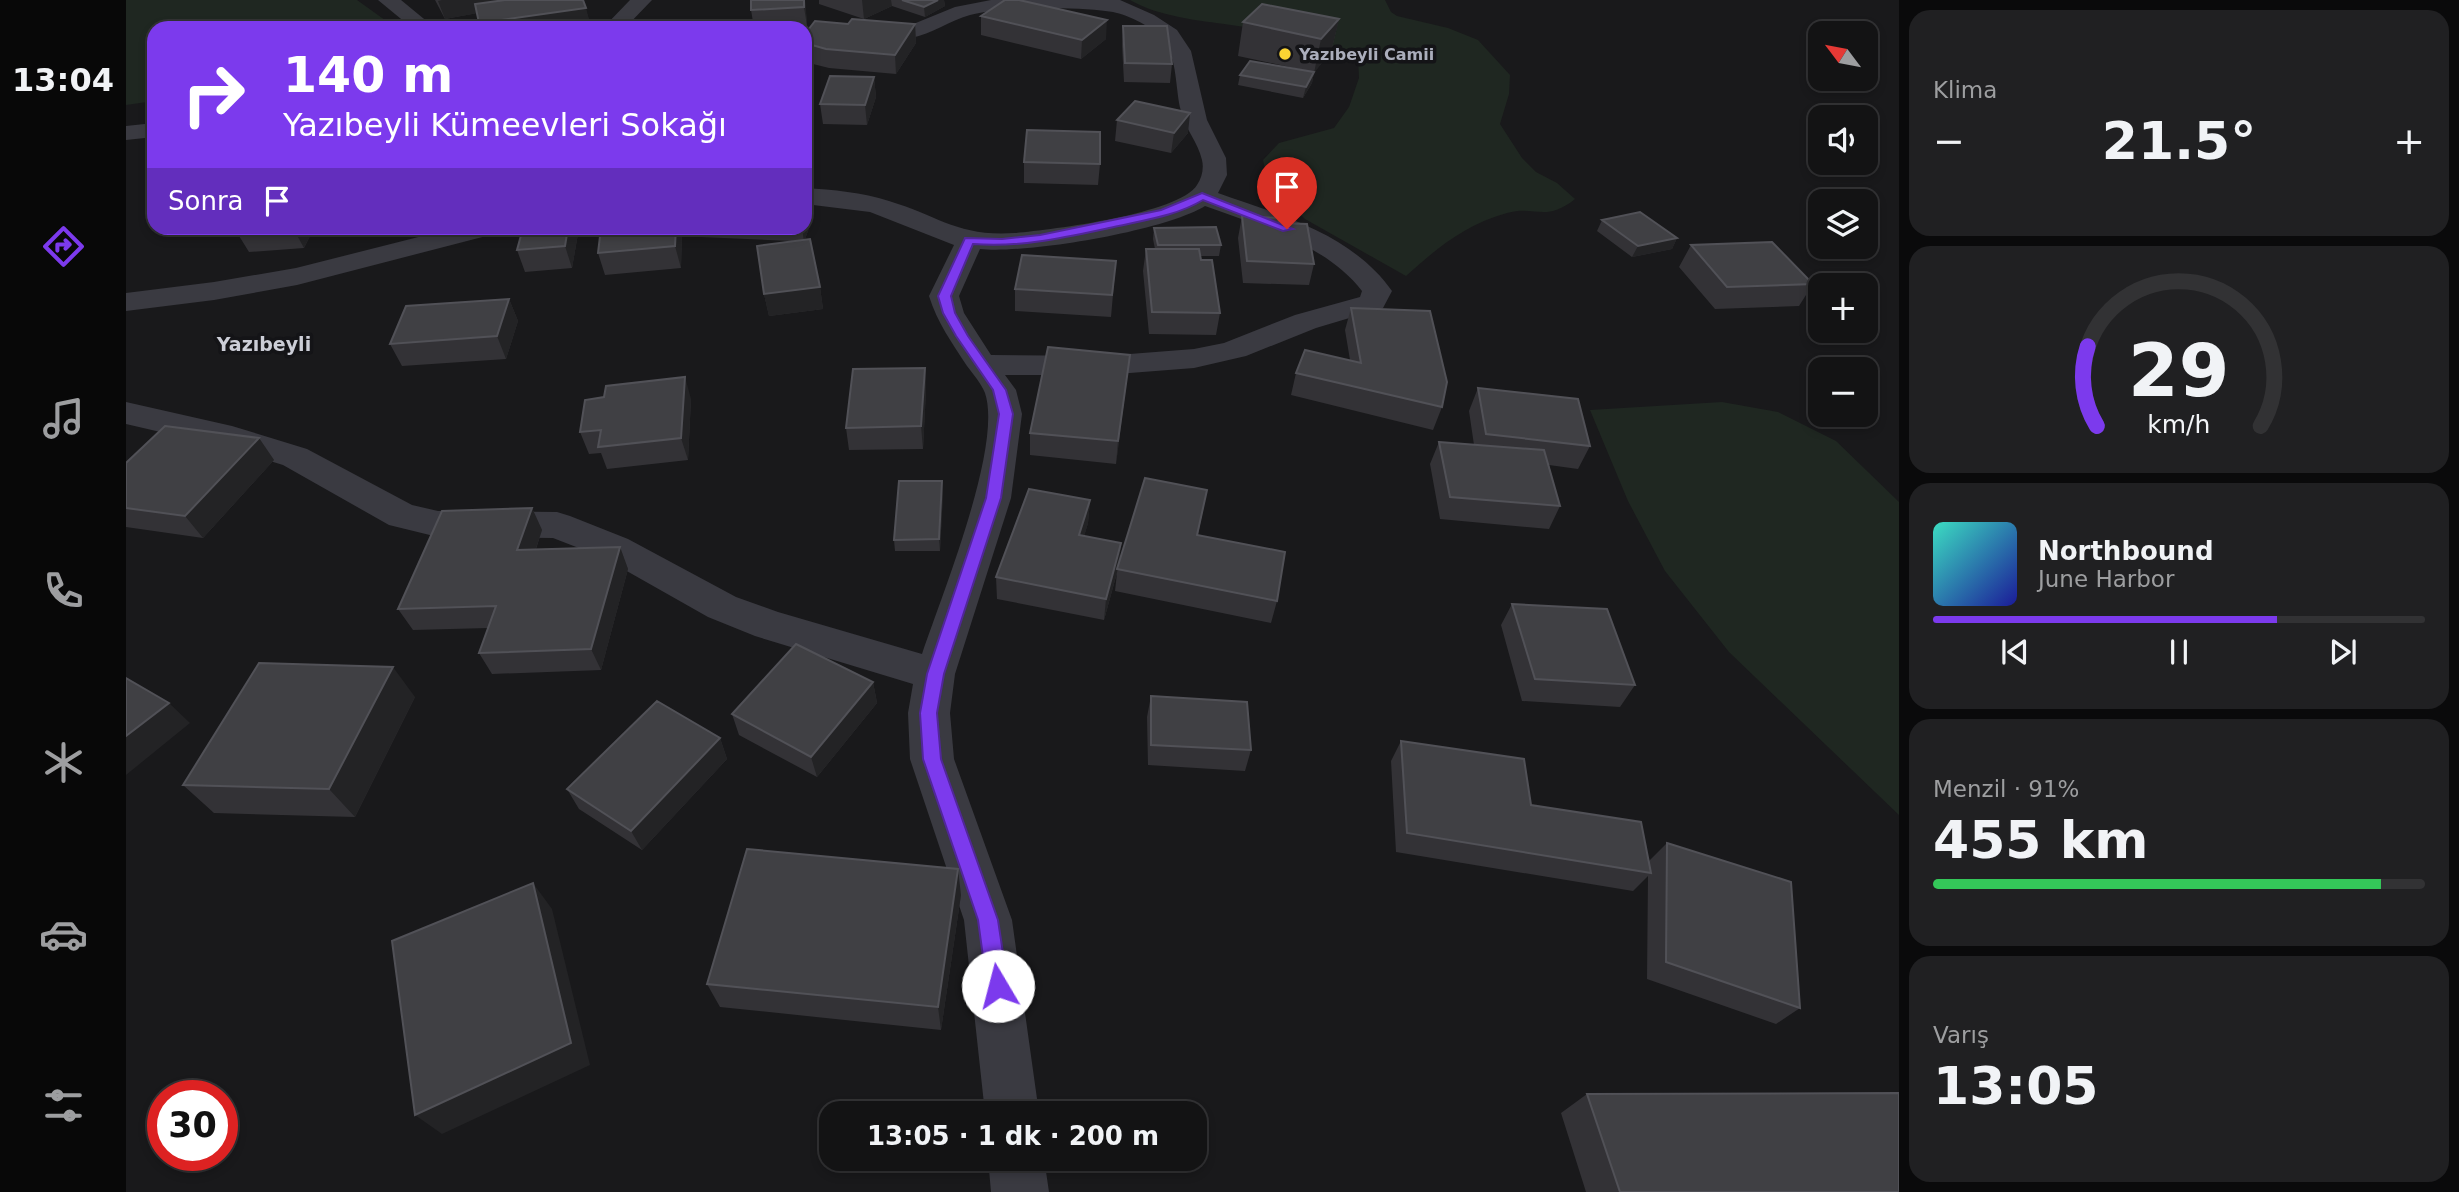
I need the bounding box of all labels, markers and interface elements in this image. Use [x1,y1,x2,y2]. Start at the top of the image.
north arrow [1808,21,1878,91]
map controls [1808,21,1878,427]
place label: Yazıbeyli Camii [1298,45,1434,64]
marker: Yazıbeyli Camii [1277,46,1293,62]
text: 140 m [283,47,453,104]
icon: right [168,49,259,140]
text: 13:04 [12,61,114,99]
text: Klima [1933,77,1997,103]
button: sound [1808,105,1878,175]
text: Yazıbeyli Kümeevleri Sokağı [283,106,727,144]
text: 21.5° [2102,111,2256,171]
text: − [1933,119,1965,163]
text: + [2393,119,2425,163]
pin [1257,157,1317,229]
icon: arrive [1268,168,1306,206]
icon: arrive [258,182,296,220]
text: Sonra [168,186,244,216]
button: layers [1808,189,1878,259]
icon: directions [39,222,88,271]
button: + [1808,273,1878,343]
text: 29 [2128,328,2230,413]
district label: Yazıbeyli [216,333,311,355]
button: − [1808,357,1878,427]
icon: music [39,394,88,443]
text: km/h [2147,409,2211,438]
text: Northbound [2038,536,2214,566]
icon: phone [39,566,88,615]
text: June Harbor [2038,566,2174,592]
icon: previous [1996,633,2034,671]
icon: pause [2160,633,2198,671]
icon: next [2324,633,2362,671]
icon: climate [39,738,88,787]
text: Menzil · 91% [1933,776,2079,802]
text: 455 km [1933,810,2148,870]
icon: car [39,910,88,959]
position arrow [961,949,1035,1023]
text: Varış [1933,1022,1989,1048]
text: 13:05 [1933,1056,2099,1116]
speed limit sign: 30 [147,1080,238,1171]
icon: filters [39,1081,88,1130]
text: 13:05 · 1 dk · 200 m [867,1121,1159,1151]

